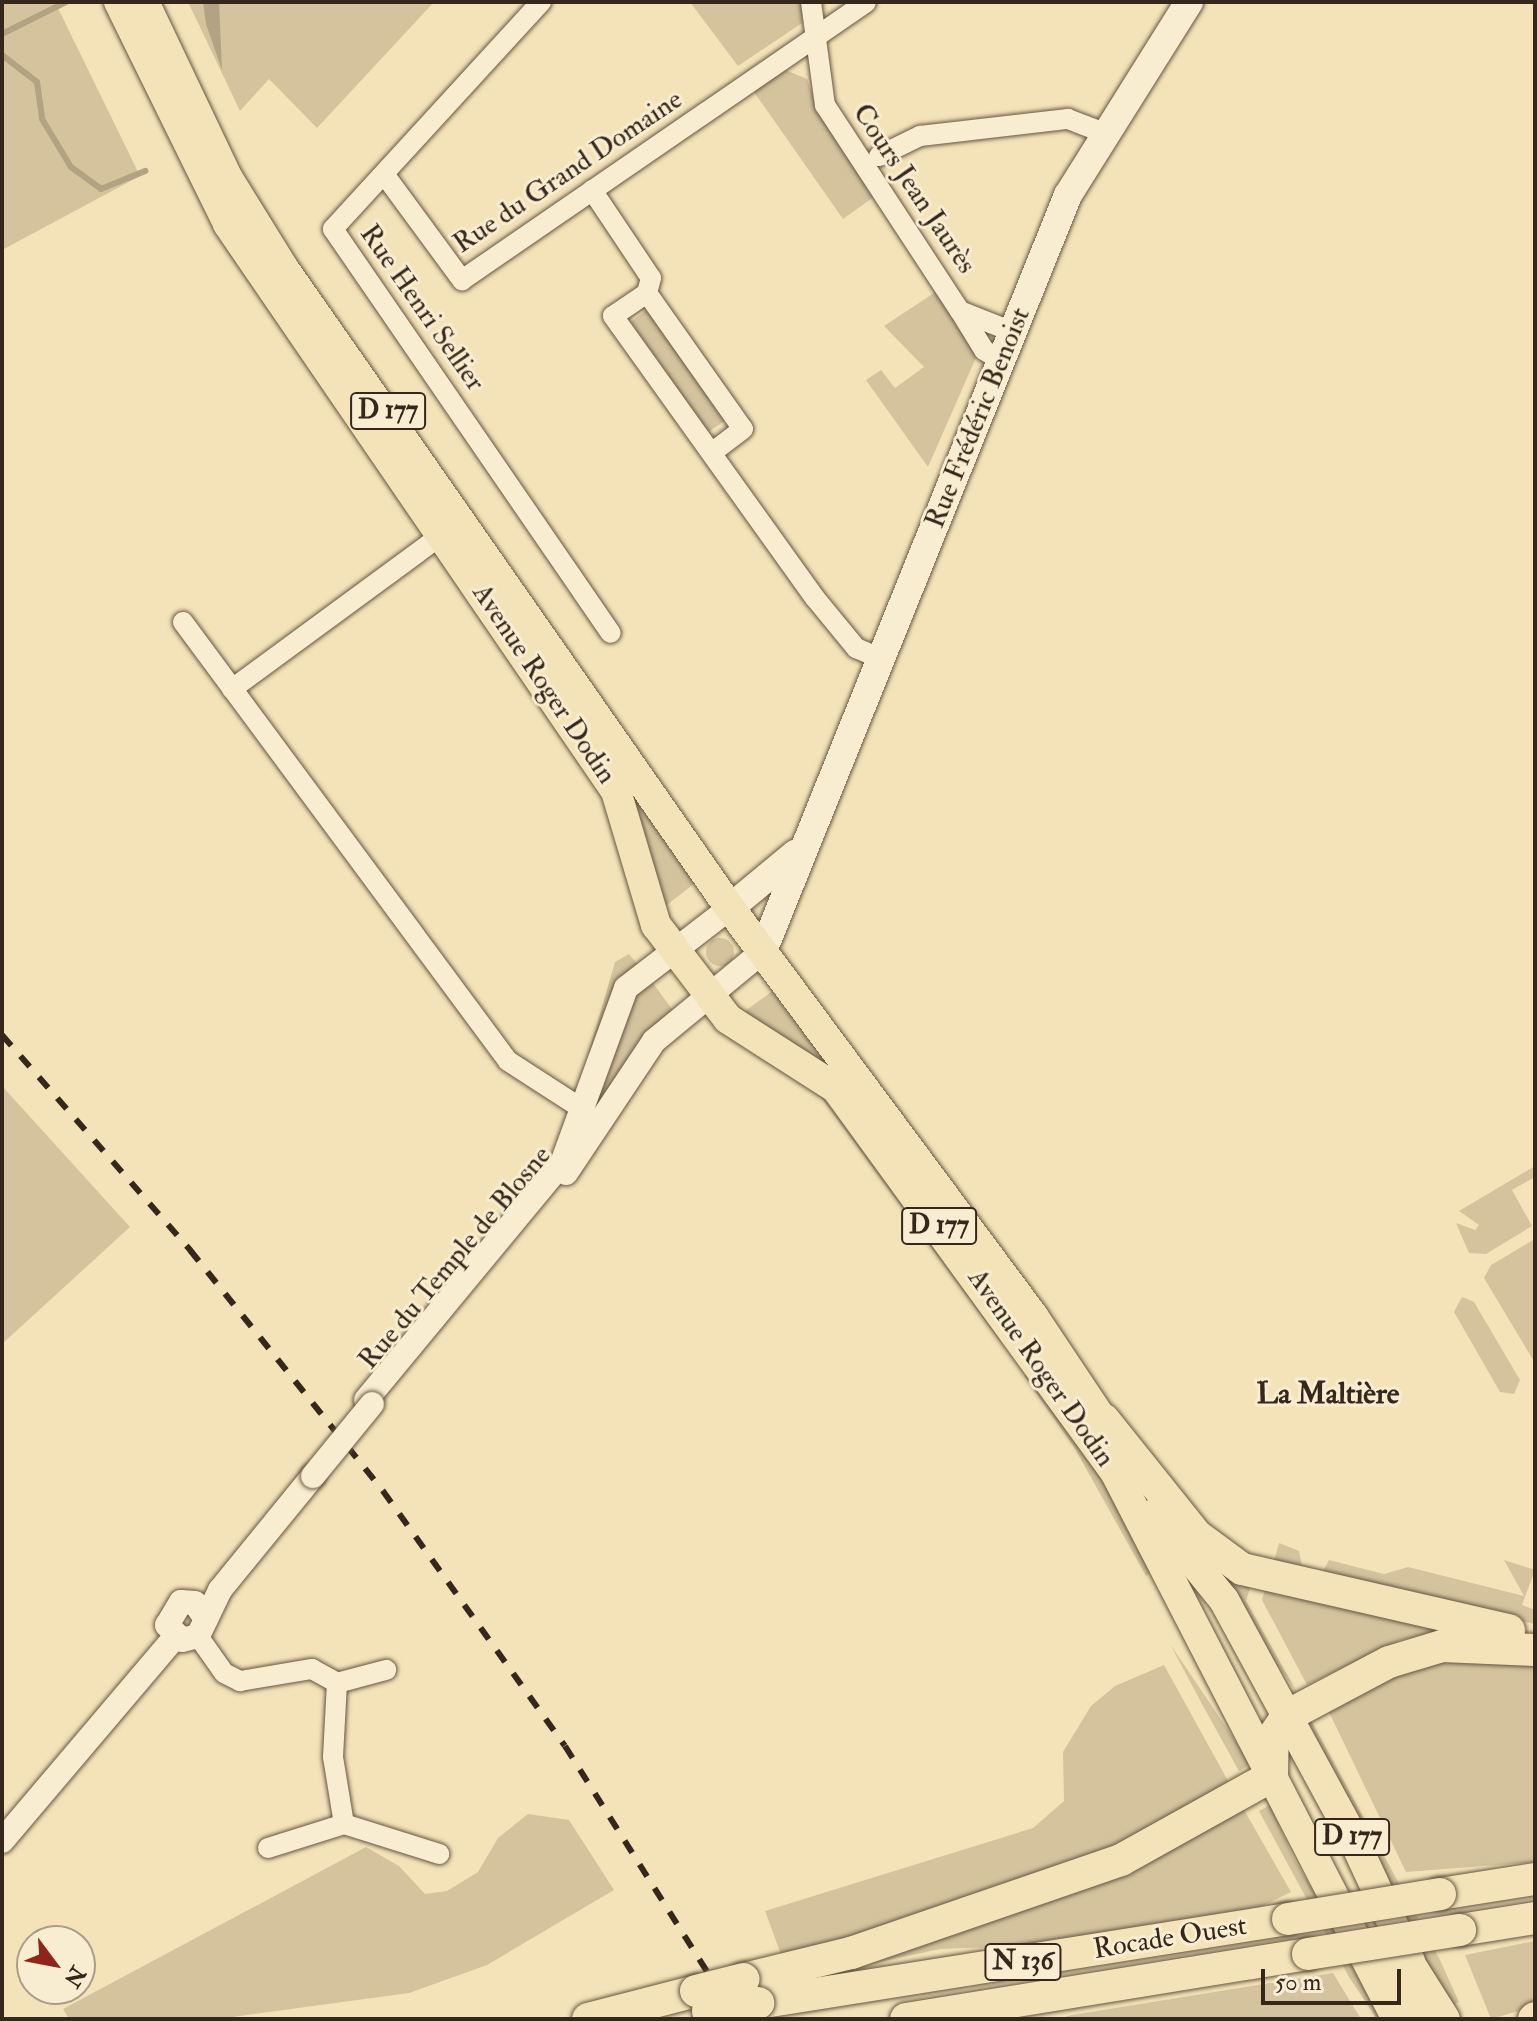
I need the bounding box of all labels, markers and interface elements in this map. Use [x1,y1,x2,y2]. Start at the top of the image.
street label: Rue du Grand Domaine [447,83,689,261]
street label: Cours Jean Jaurès [845,98,983,280]
street label: Rue Henri Sellier [352,218,492,398]
street label: Rue Frédéric Benoist [918,303,1038,533]
road number: D 177 [350,389,426,433]
street label: Avenue Roger Dodin [465,578,623,790]
street label: Rue du Temple de Blosne [352,1140,558,1376]
road number: D 177 [901,1204,977,1248]
street label: Avenue Roger Dodin [960,1263,1122,1473]
district label: La Maltière [1257,1376,1399,1412]
road number: D 177 [1314,1815,1390,1859]
street label: Rocade Ouest [1091,1909,1249,1967]
north arrow [16,1925,96,2005]
road number: N 136 [983,1940,1063,1984]
scale bar [1265,1953,1405,2003]
text: N [58,1961,92,1992]
text: 50 m [1275,1967,1321,1998]

